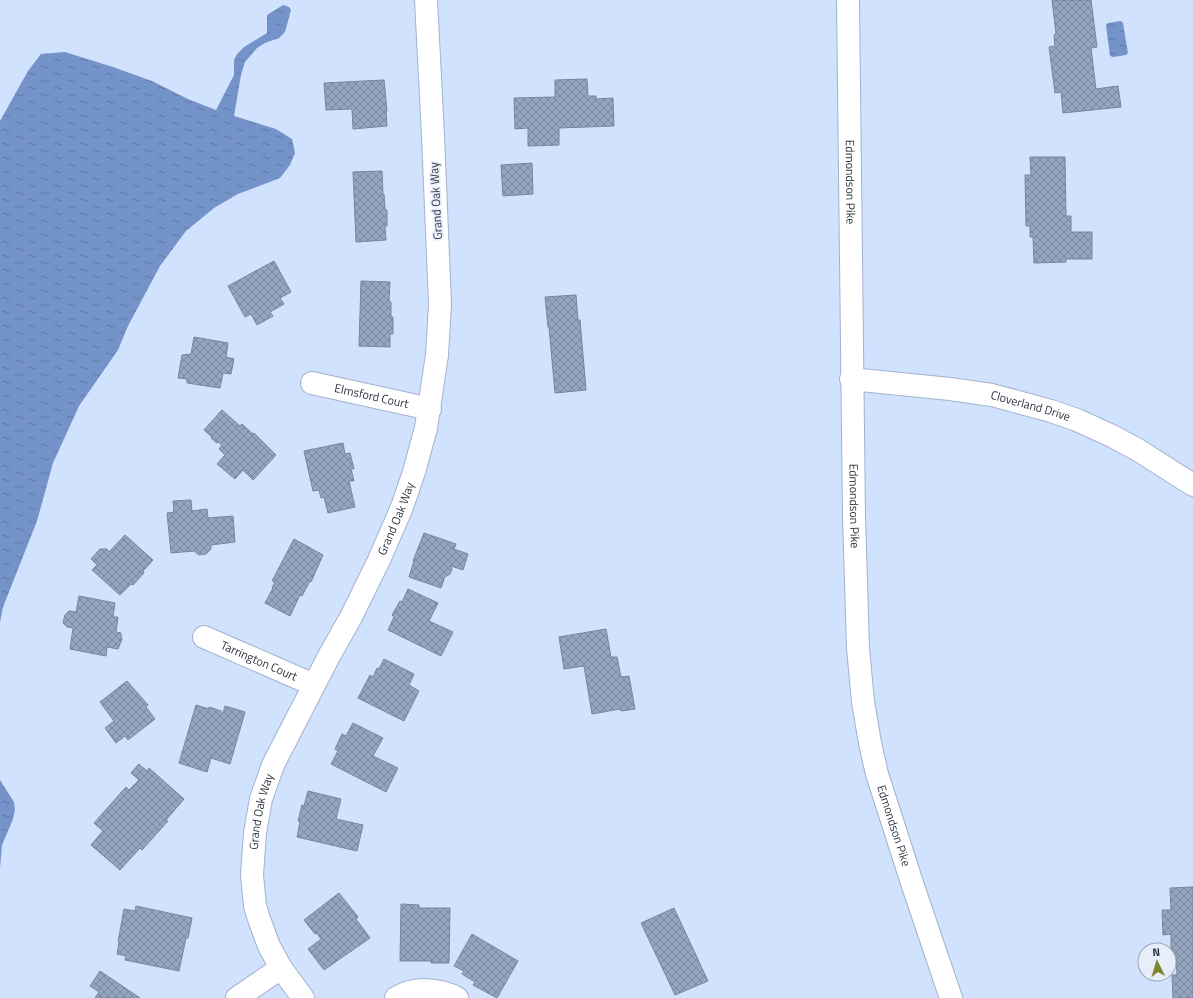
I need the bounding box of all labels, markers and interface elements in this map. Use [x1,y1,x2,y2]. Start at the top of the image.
street label: Edmondson Pike [841,140,861,224]
street label: Grand Oak Way [424,162,447,240]
street label: Elmsford Court [333,378,411,413]
street label: Cloverland Drive [989,385,1073,426]
street label: Edmondson Pike [844,464,865,548]
street label: Grand Oak Way [372,479,419,558]
street label: Tarrington Court [218,635,301,686]
street label: Grand Oak Way [244,771,278,850]
street label: Edmondson Pike [872,782,916,869]
north arrow [1137,942,1177,982]
text: N [1152,944,1161,960]

